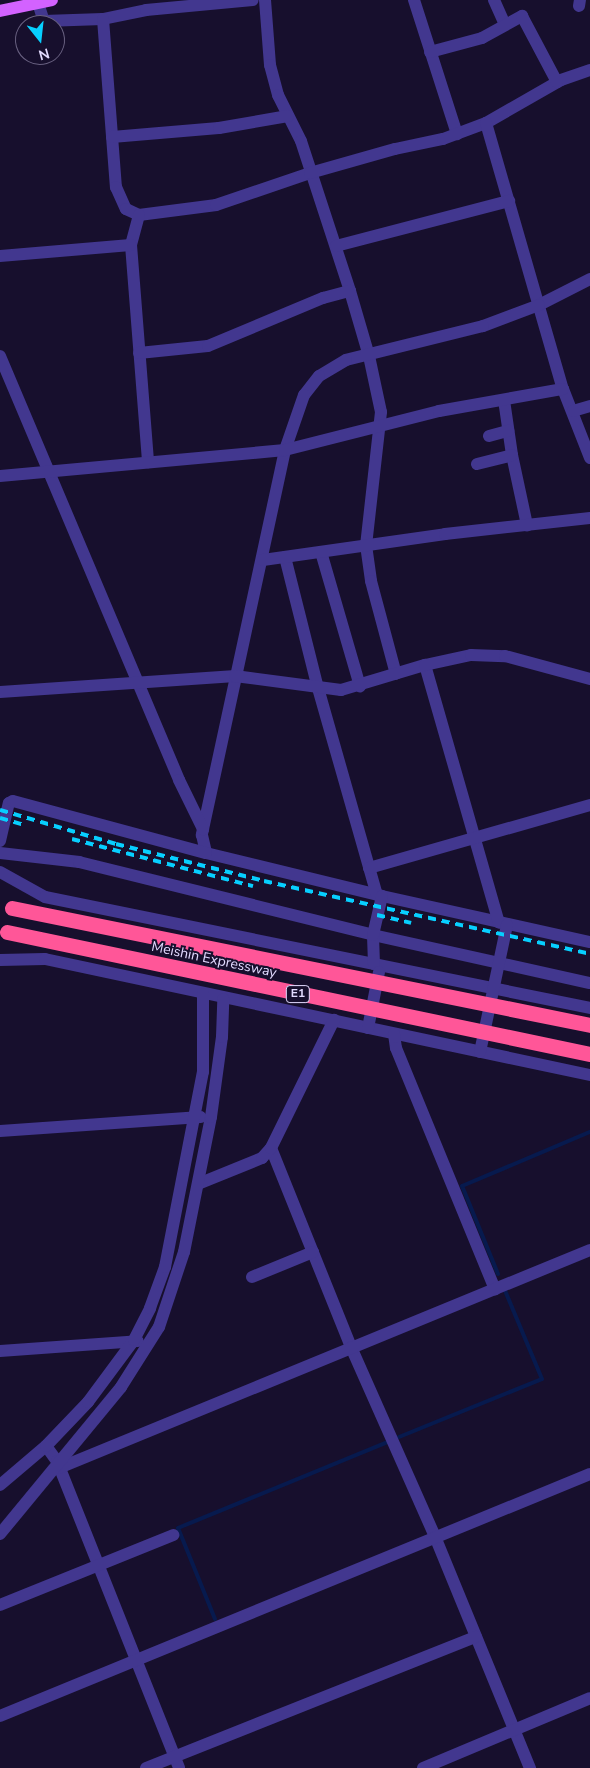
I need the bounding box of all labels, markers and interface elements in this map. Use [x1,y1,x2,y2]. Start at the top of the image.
north arrow [15,15,65,65]
text: N [36,43,52,65]
street label: Meishin Expressway [150,939,278,981]
road number: E1 [286,984,310,1004]

